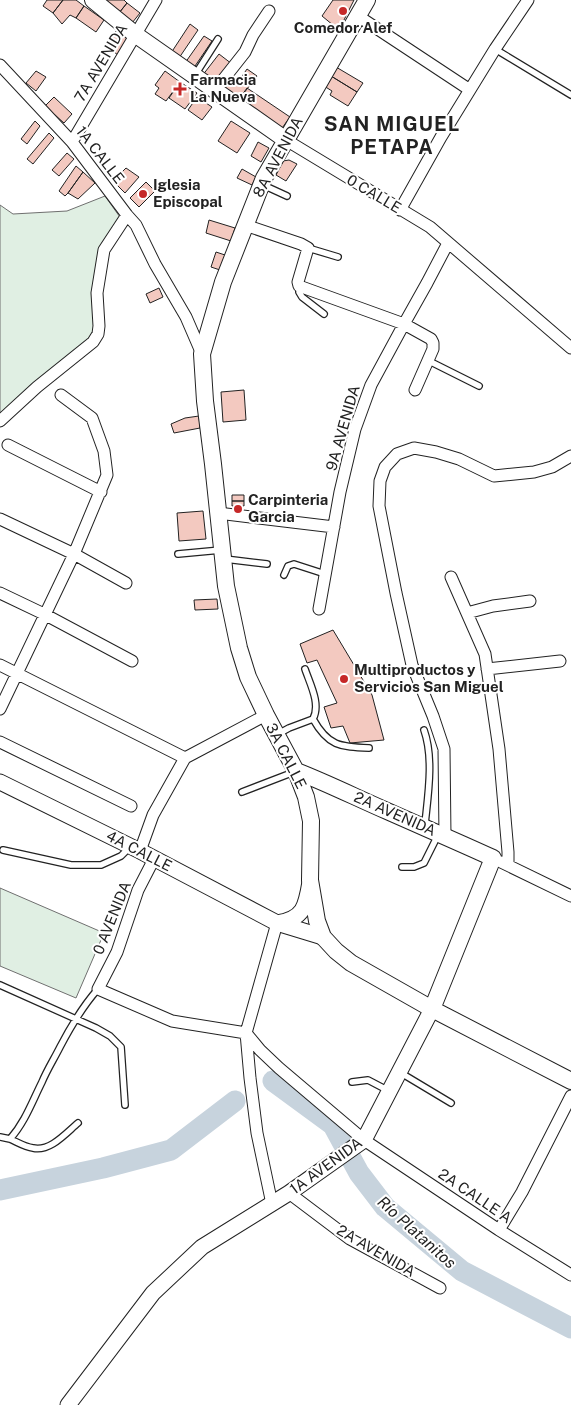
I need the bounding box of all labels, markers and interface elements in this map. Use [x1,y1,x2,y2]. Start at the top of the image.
marker: Comedor Alef [337,5,349,17]
place label: Comedor Alef [294,19,392,36]
street label: 7A AVENIDA [71,20,131,105]
place label: Farmacia La Nueva [190,71,256,105]
marker: Farmacia La Nueva [174,83,186,95]
district label: SAN MIGUEL PETAPA [324,112,460,159]
street label: 8A AVENIDA [249,113,306,200]
street label: 1A CALLE [73,123,128,187]
street label: 0 CALLE [344,171,404,216]
place label: Iglesia Episcopal [153,176,223,210]
marker: Iglesia Episcopal [137,188,149,200]
street label: 9A AVENIDA [322,383,363,473]
place label: Carpinteria Garcia [248,491,328,525]
marker: Carpinteria Garcia [232,503,244,515]
place label: Multiproductos y Servicios San Miguel [354,661,504,695]
marker: Multiproductos y Servicios San Miguel [338,673,350,685]
street label: 3A CALLE [263,720,310,791]
street label: 2A AVENIDA [352,788,439,839]
street label: 4A CALLE [104,827,175,874]
street label: 0 AVENIDA [89,878,134,957]
street label: 1A AVENIDA [286,1134,365,1197]
street label: 2A CALLE A [435,1165,516,1227]
water label: Río Platanitos [374,1192,460,1273]
street label: 2A AVENIDA [334,1221,419,1280]

